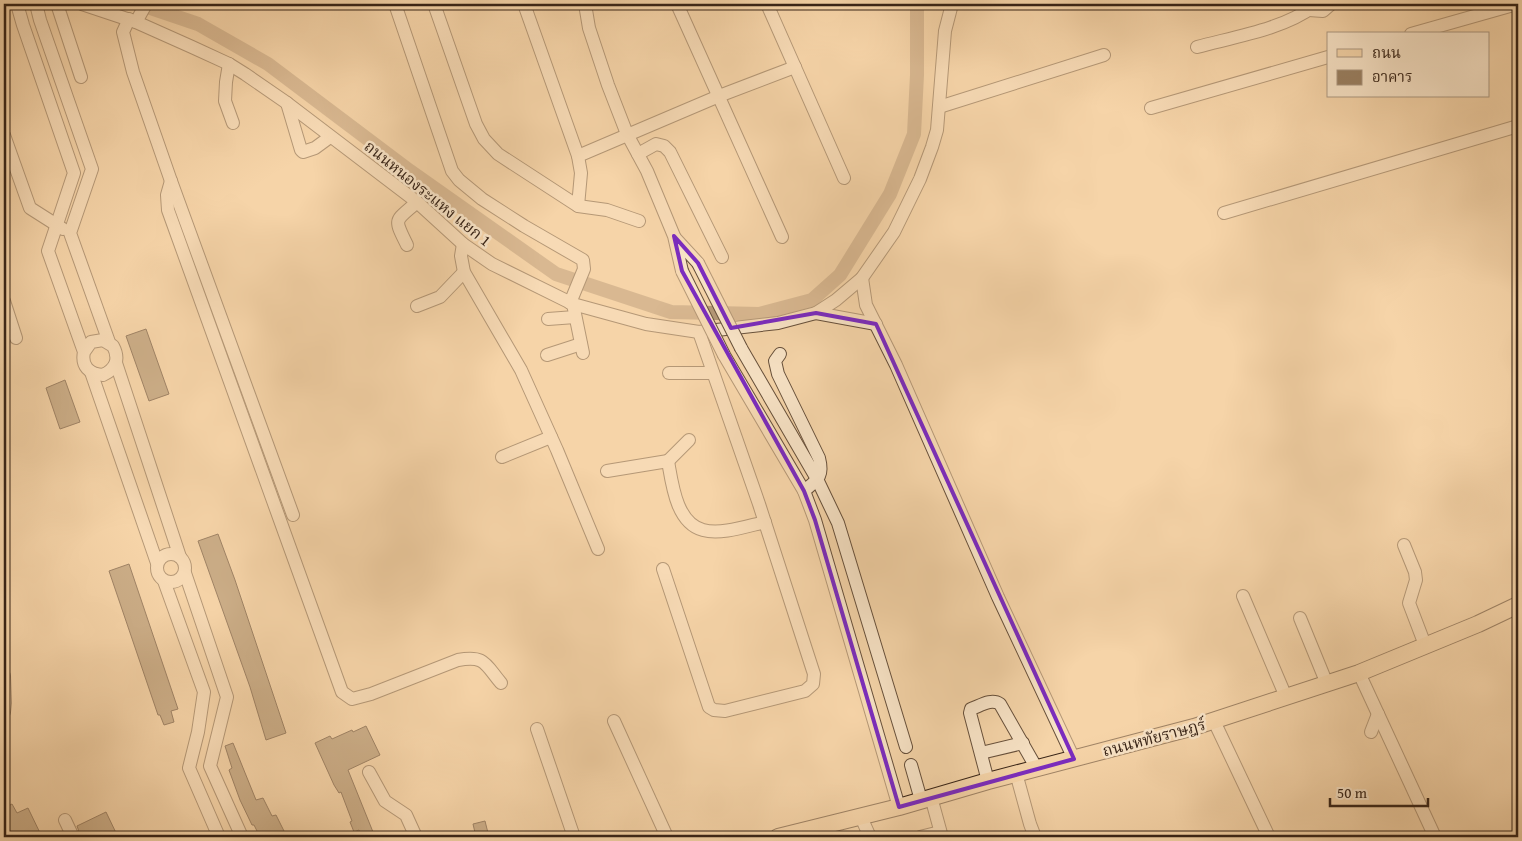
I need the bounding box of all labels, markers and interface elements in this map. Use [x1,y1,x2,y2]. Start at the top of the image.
legend [1327,32,1490,98]
text: ถนน [1372,42,1401,63]
text: อาคาร [1372,66,1412,87]
street label: ถนนหนองระแหง แยก 1 [359,134,497,252]
street label: ถนนหทัยราษฎร์ [1100,711,1209,762]
scale bar [1330,776,1427,808]
text: 50 m [1337,782,1368,803]

